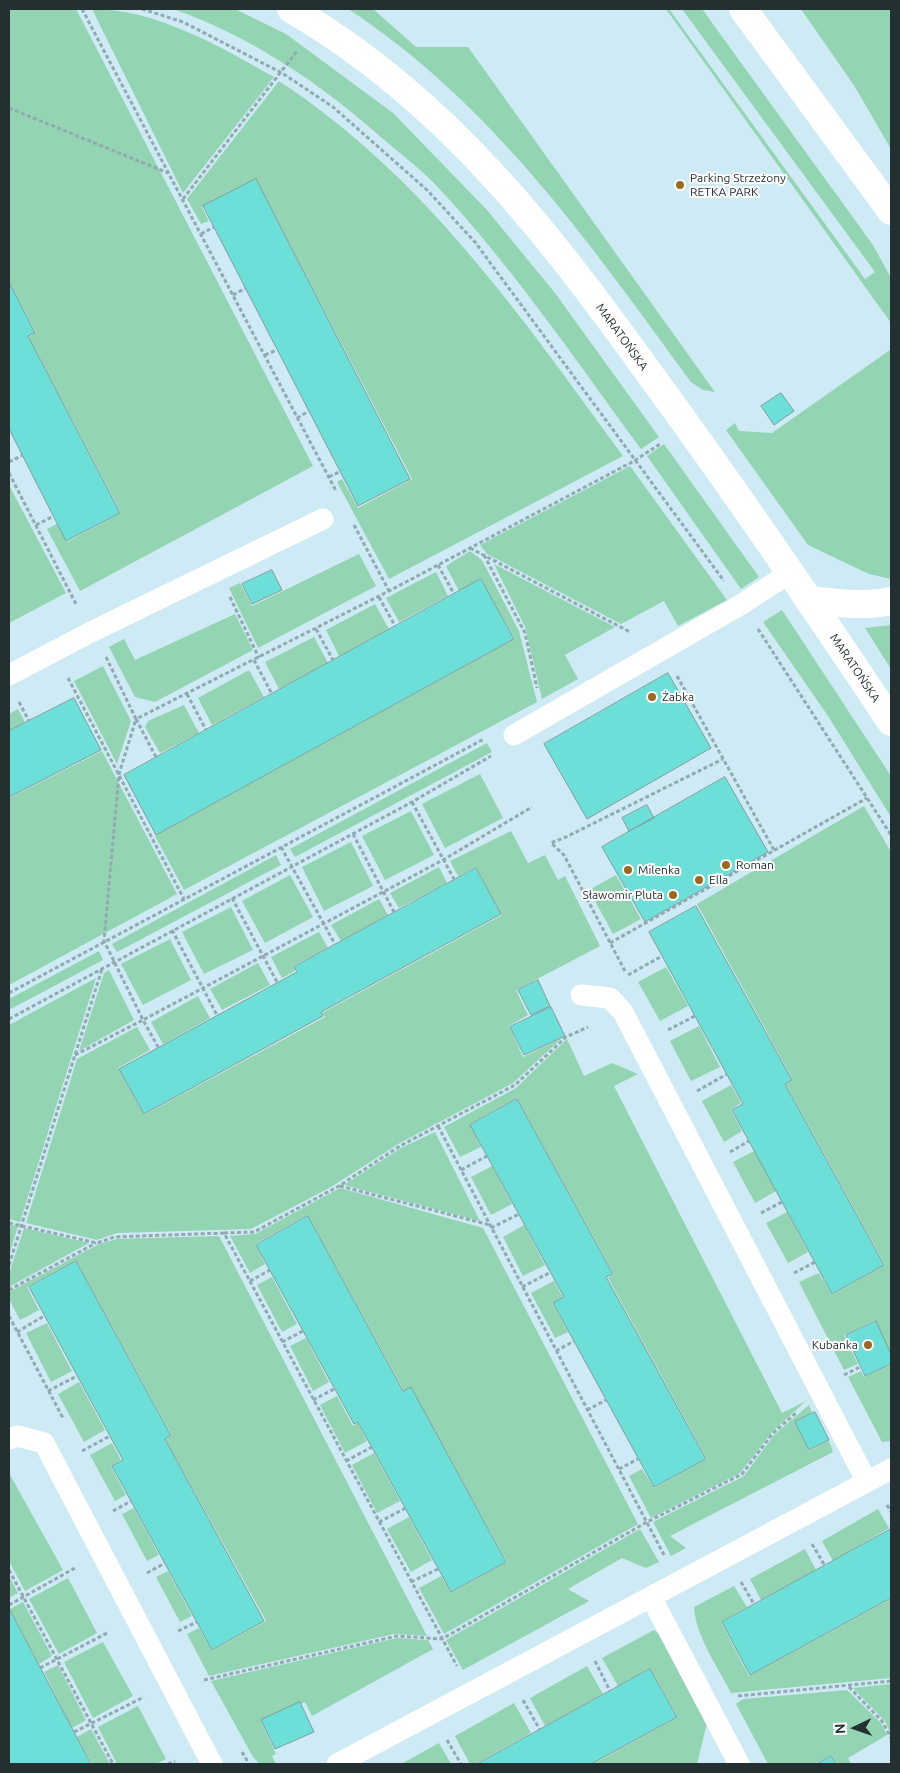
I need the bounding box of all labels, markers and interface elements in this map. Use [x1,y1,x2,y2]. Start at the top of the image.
place label: Parking Strzeżony RETKA PARK [690,171,786,199]
marker: Parking Strzeżony RETKA PARK [674,179,686,191]
street label: MARATOŃSKA [593,301,651,373]
street label: MARATOŃSKA [827,631,883,705]
place label: Żabka [662,690,694,704]
marker: Żabka [646,691,658,703]
place label: Roman [736,858,774,872]
marker: Roman [720,859,732,871]
place label: Milenka [638,863,680,877]
marker: Milenka [622,864,634,876]
place label: Ella [709,873,728,887]
marker: Ella [693,874,705,886]
place label: Sławomir Pluta [582,888,663,902]
marker: Sławomir Pluta [667,889,679,901]
place label: Kubanka [812,1338,858,1352]
marker: Kubanka [862,1339,874,1351]
north arrow [830,1703,880,1753]
text: N [832,1723,848,1734]

